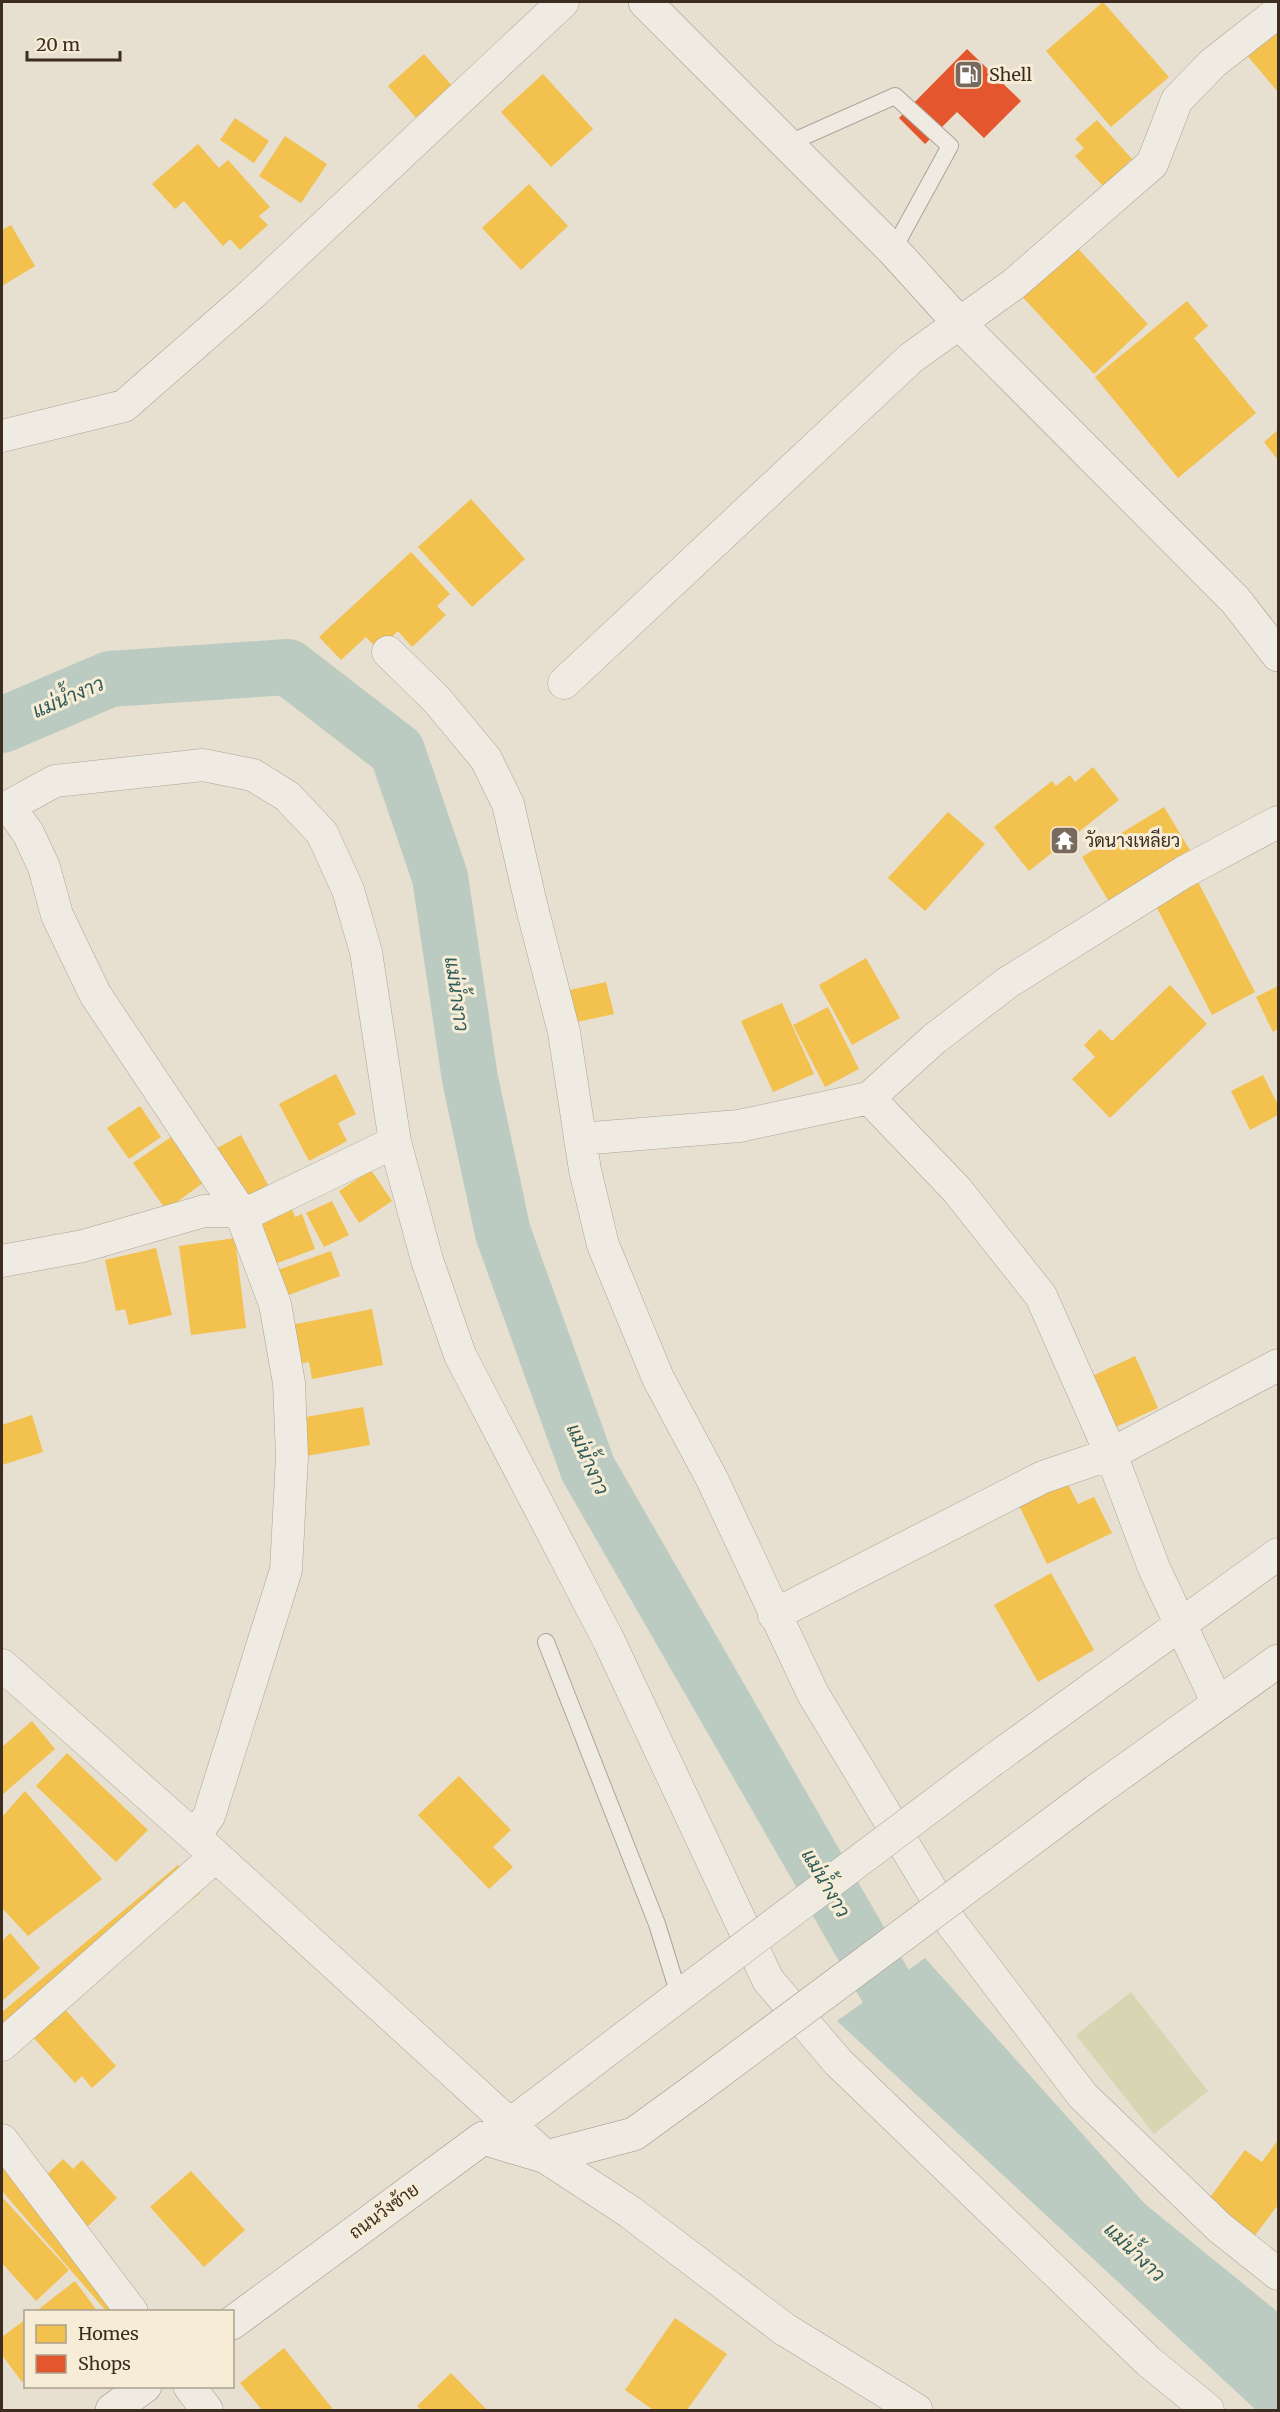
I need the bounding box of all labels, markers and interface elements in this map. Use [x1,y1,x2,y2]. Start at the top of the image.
scale bar [27,24,120,62]
text: 20 m [36,33,80,56]
fuel station icon: Shell [952,59,984,91]
place label: Shell [989,63,1032,86]
water label: แม่น้ำงาว [26,666,107,723]
temple icon: วัดนางเหลียว [1048,825,1080,857]
place label: วัดนางเหลียว [1085,828,1180,852]
water label: แม่น้ำงาว [440,954,480,1033]
water label: แม่น้ำงาว [562,1417,620,1498]
water label: แม่น้ำงาว [797,1841,860,1922]
street label: ถนนวังซ้าย [344,2178,423,2244]
water label: แม่น้ำงาว [1100,2213,1175,2287]
legend [24,2310,234,2388]
text: Homes [78,2322,139,2345]
text: Shops [78,2352,131,2375]

